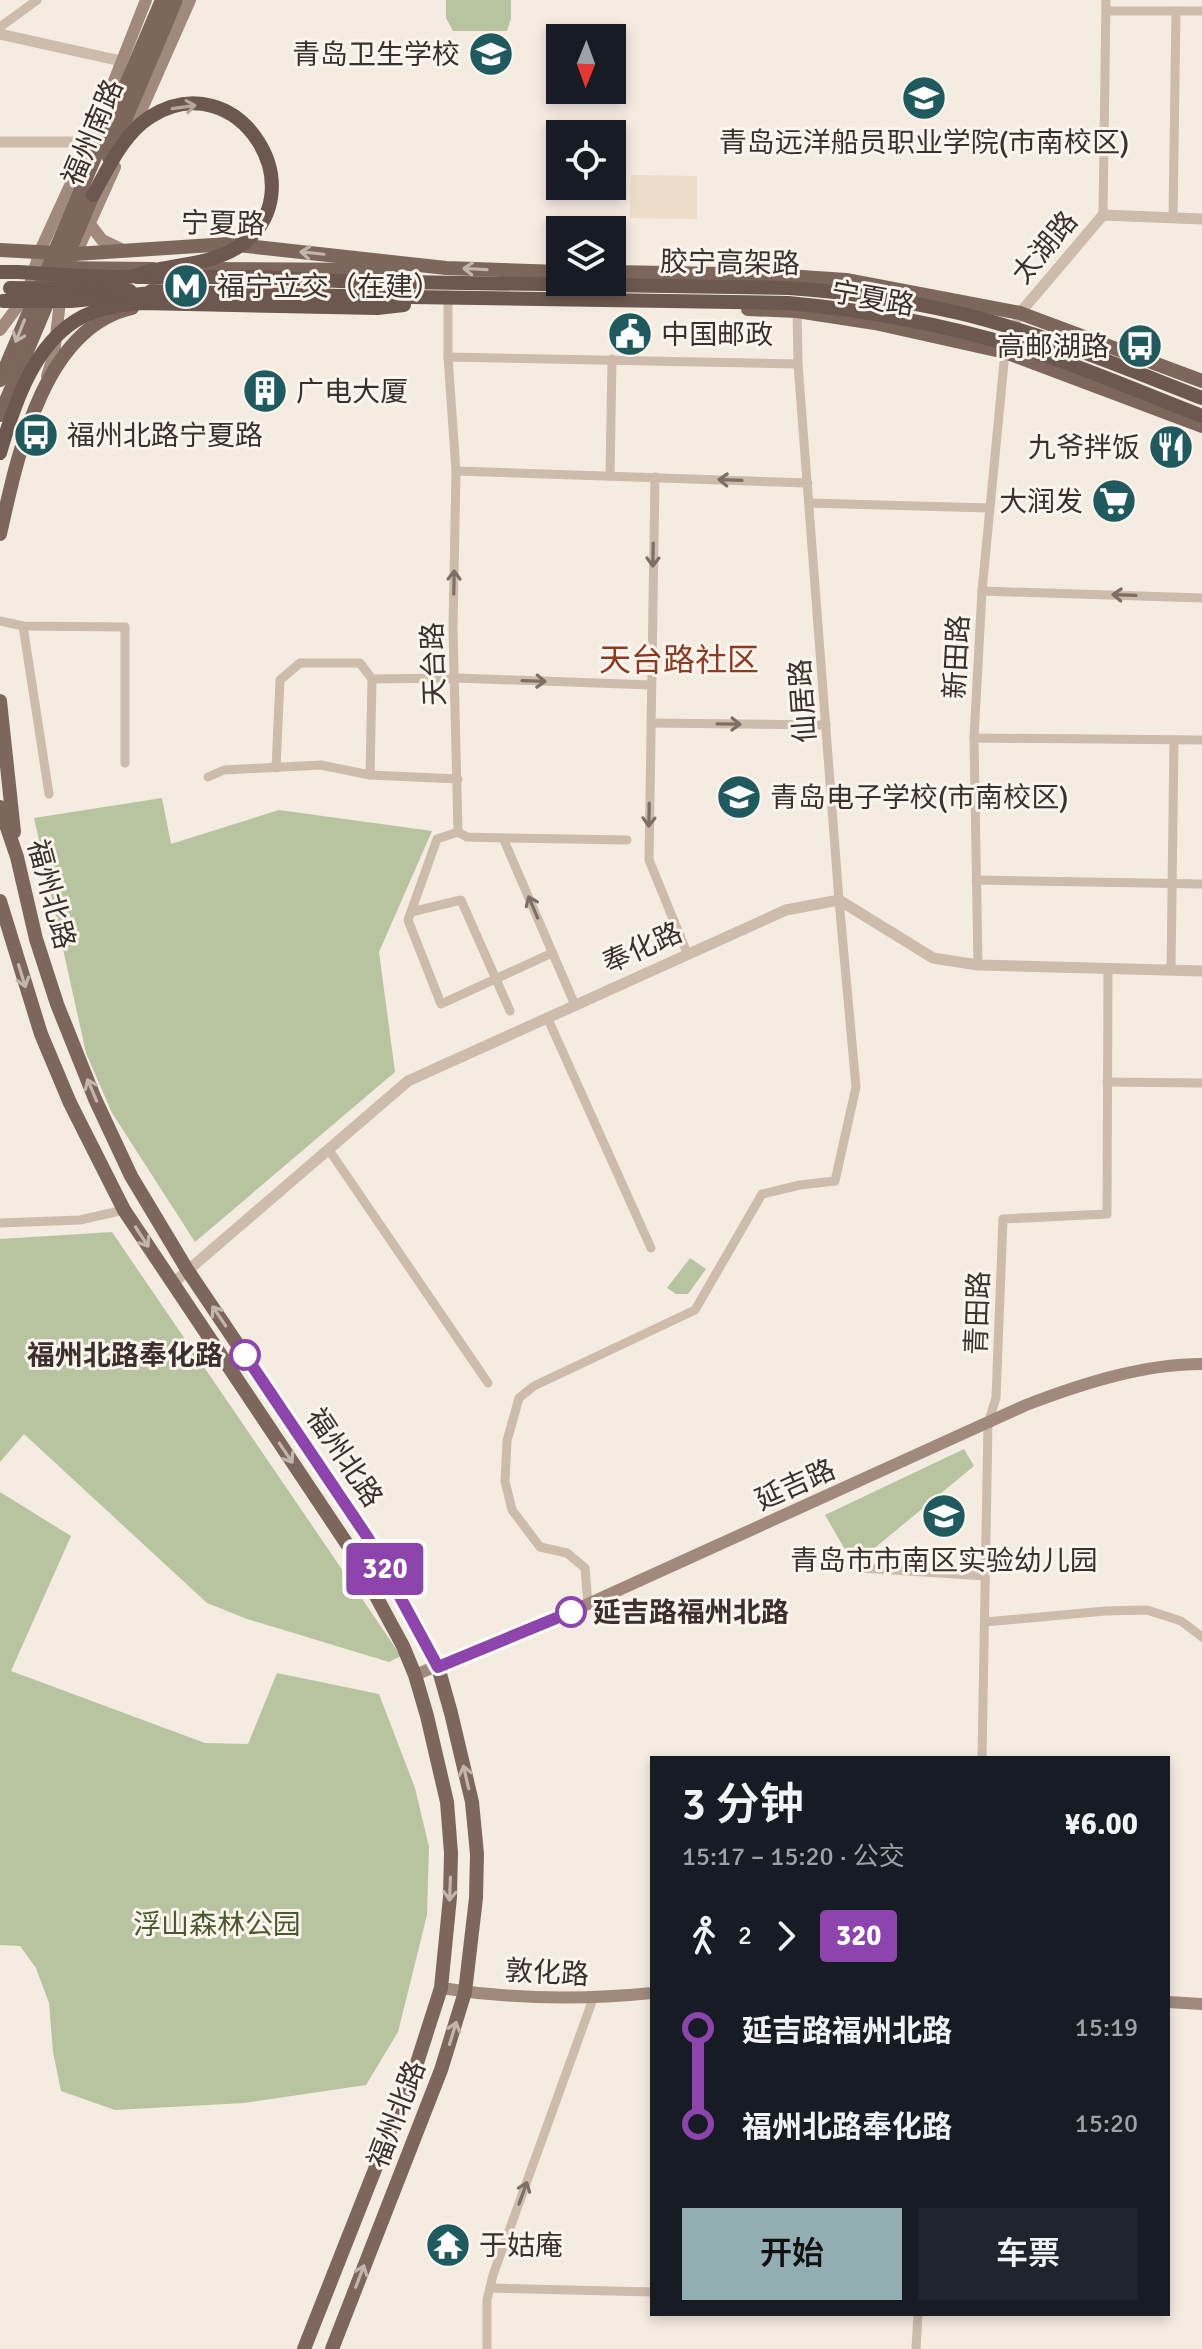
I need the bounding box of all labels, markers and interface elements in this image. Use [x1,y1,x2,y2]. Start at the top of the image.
north arrow [546,24,626,104]
map controls [546,24,626,296]
school or university icon: 青岛卫生学校 [467,30,515,78]
place label: 青岛卫生学校 [292,38,460,72]
street label: 福州南路 [55,74,130,191]
school or university icon: 青岛远洋船员职业学院(市南校区) [900,74,948,122]
one-way arrow [171,99,196,114]
button: locate [546,120,626,200]
place label: 青岛远洋船员职业学院(市南校区) [719,126,1129,160]
street label: 太湖路 [1005,205,1085,291]
street label: 宁夏路 [181,206,265,242]
button: layers [546,216,626,296]
street label: 胶宁高架路 [660,245,800,281]
one-way arrow [299,246,326,261]
metro station icon: 福宁立交（在建） [162,262,210,310]
one-way arrow [462,262,489,277]
place label: 福宁立交（在建） [217,270,441,304]
street label: 宁夏路 [829,275,917,323]
public building icon: 中国邮政 [606,310,654,358]
one-way arrow [12,318,27,343]
place label: 中国邮政 [661,318,773,352]
bus stop icon: 高邮湖路 [1116,322,1164,370]
place label: 高邮湖路 [997,330,1109,364]
building icon: 广电大厦 [241,367,289,415]
place label: 广电大厦 [296,375,408,409]
bus stop icon: 福州北路宁夏路 [12,411,60,459]
place label: 福州北路宁夏路 [67,419,263,453]
restaurant icon: 九爷拌饭 [1147,423,1195,471]
place label: 九爷拌饭 [1028,431,1140,465]
one-way arrow [717,472,744,487]
supermarket icon: 大润发 [1090,477,1138,525]
place label: 大润发 [999,485,1083,519]
one-way arrow [646,541,661,568]
one-way arrow [446,569,462,596]
one-way arrow [1111,588,1138,603]
street label: 新田路 [938,614,976,700]
street label: 天台路 [416,621,452,707]
district label: 天台路社区 [599,641,759,680]
street label: 仙居路 [783,658,823,744]
one-way arrow [520,673,547,688]
one-way arrow [715,716,742,732]
school or university icon: 青岛电子学校(市南校区) [715,773,763,821]
place label: 青岛电子学校(市南校区) [770,781,1069,815]
one-way arrow [642,801,657,828]
street label: 福州北路 [20,836,82,953]
one-way arrow [524,895,539,920]
street label: 奉化路 [597,915,688,981]
one-way arrow [15,963,30,989]
one-way arrow [83,1078,98,1103]
one-way arrow [134,1225,150,1248]
street label: 青田路 [960,1270,996,1356]
one-way arrow [211,1306,227,1328]
place label: 福州北路奉化路 [27,1339,223,1373]
marker: 福州北路奉化路 [230,1340,260,1370]
street label: 福州北路 [299,1402,390,1513]
one-way arrow [278,1442,294,1464]
street label: 延吉路 [750,1452,841,1518]
school or university icon: 青岛市市南区实验幼儿园 [920,1492,968,1540]
line badge: 320 [339,1543,431,1595]
place label: 青岛市市南区实验幼儿园 [790,1544,1098,1578]
text: 320 [362,1552,408,1586]
place label: 延吉路福州北路 [593,1596,789,1630]
marker: 延吉路福州北路 [556,1597,586,1627]
one-way arrow [458,1764,473,1790]
text: 3 分钟 [682,1778,803,1832]
text: ¥6.00 [1065,1806,1138,1843]
text: 15:17 – 15:20 · 公交 [682,1841,905,1873]
one-way arrow [442,1875,457,1902]
park label: 浮山森林公园 [133,1908,301,1942]
icon: walk [682,1914,726,1958]
icon: forward [764,1914,808,1958]
text: 320 [836,1919,881,1953]
text: 2 [738,1920,752,1952]
street label: 敦化路 [504,1954,590,1992]
text: 15:19 [1075,2012,1138,2044]
text: 延吉路福州北路 [742,2013,952,2050]
one-way arrow [446,2021,461,2047]
street label: 福州北路 [361,2056,433,2173]
text: 15:20 [1075,2108,1138,2140]
text: 福州北路奉化路 [742,2109,952,2146]
one-way arrow [517,2181,531,2206]
button: 开始 [682,2208,902,2300]
button: 车票 [918,2208,1138,2300]
temple icon: 于姑庵 [424,2221,472,2269]
place label: 于姑庵 [479,2229,563,2263]
one-way arrow [354,2264,368,2289]

